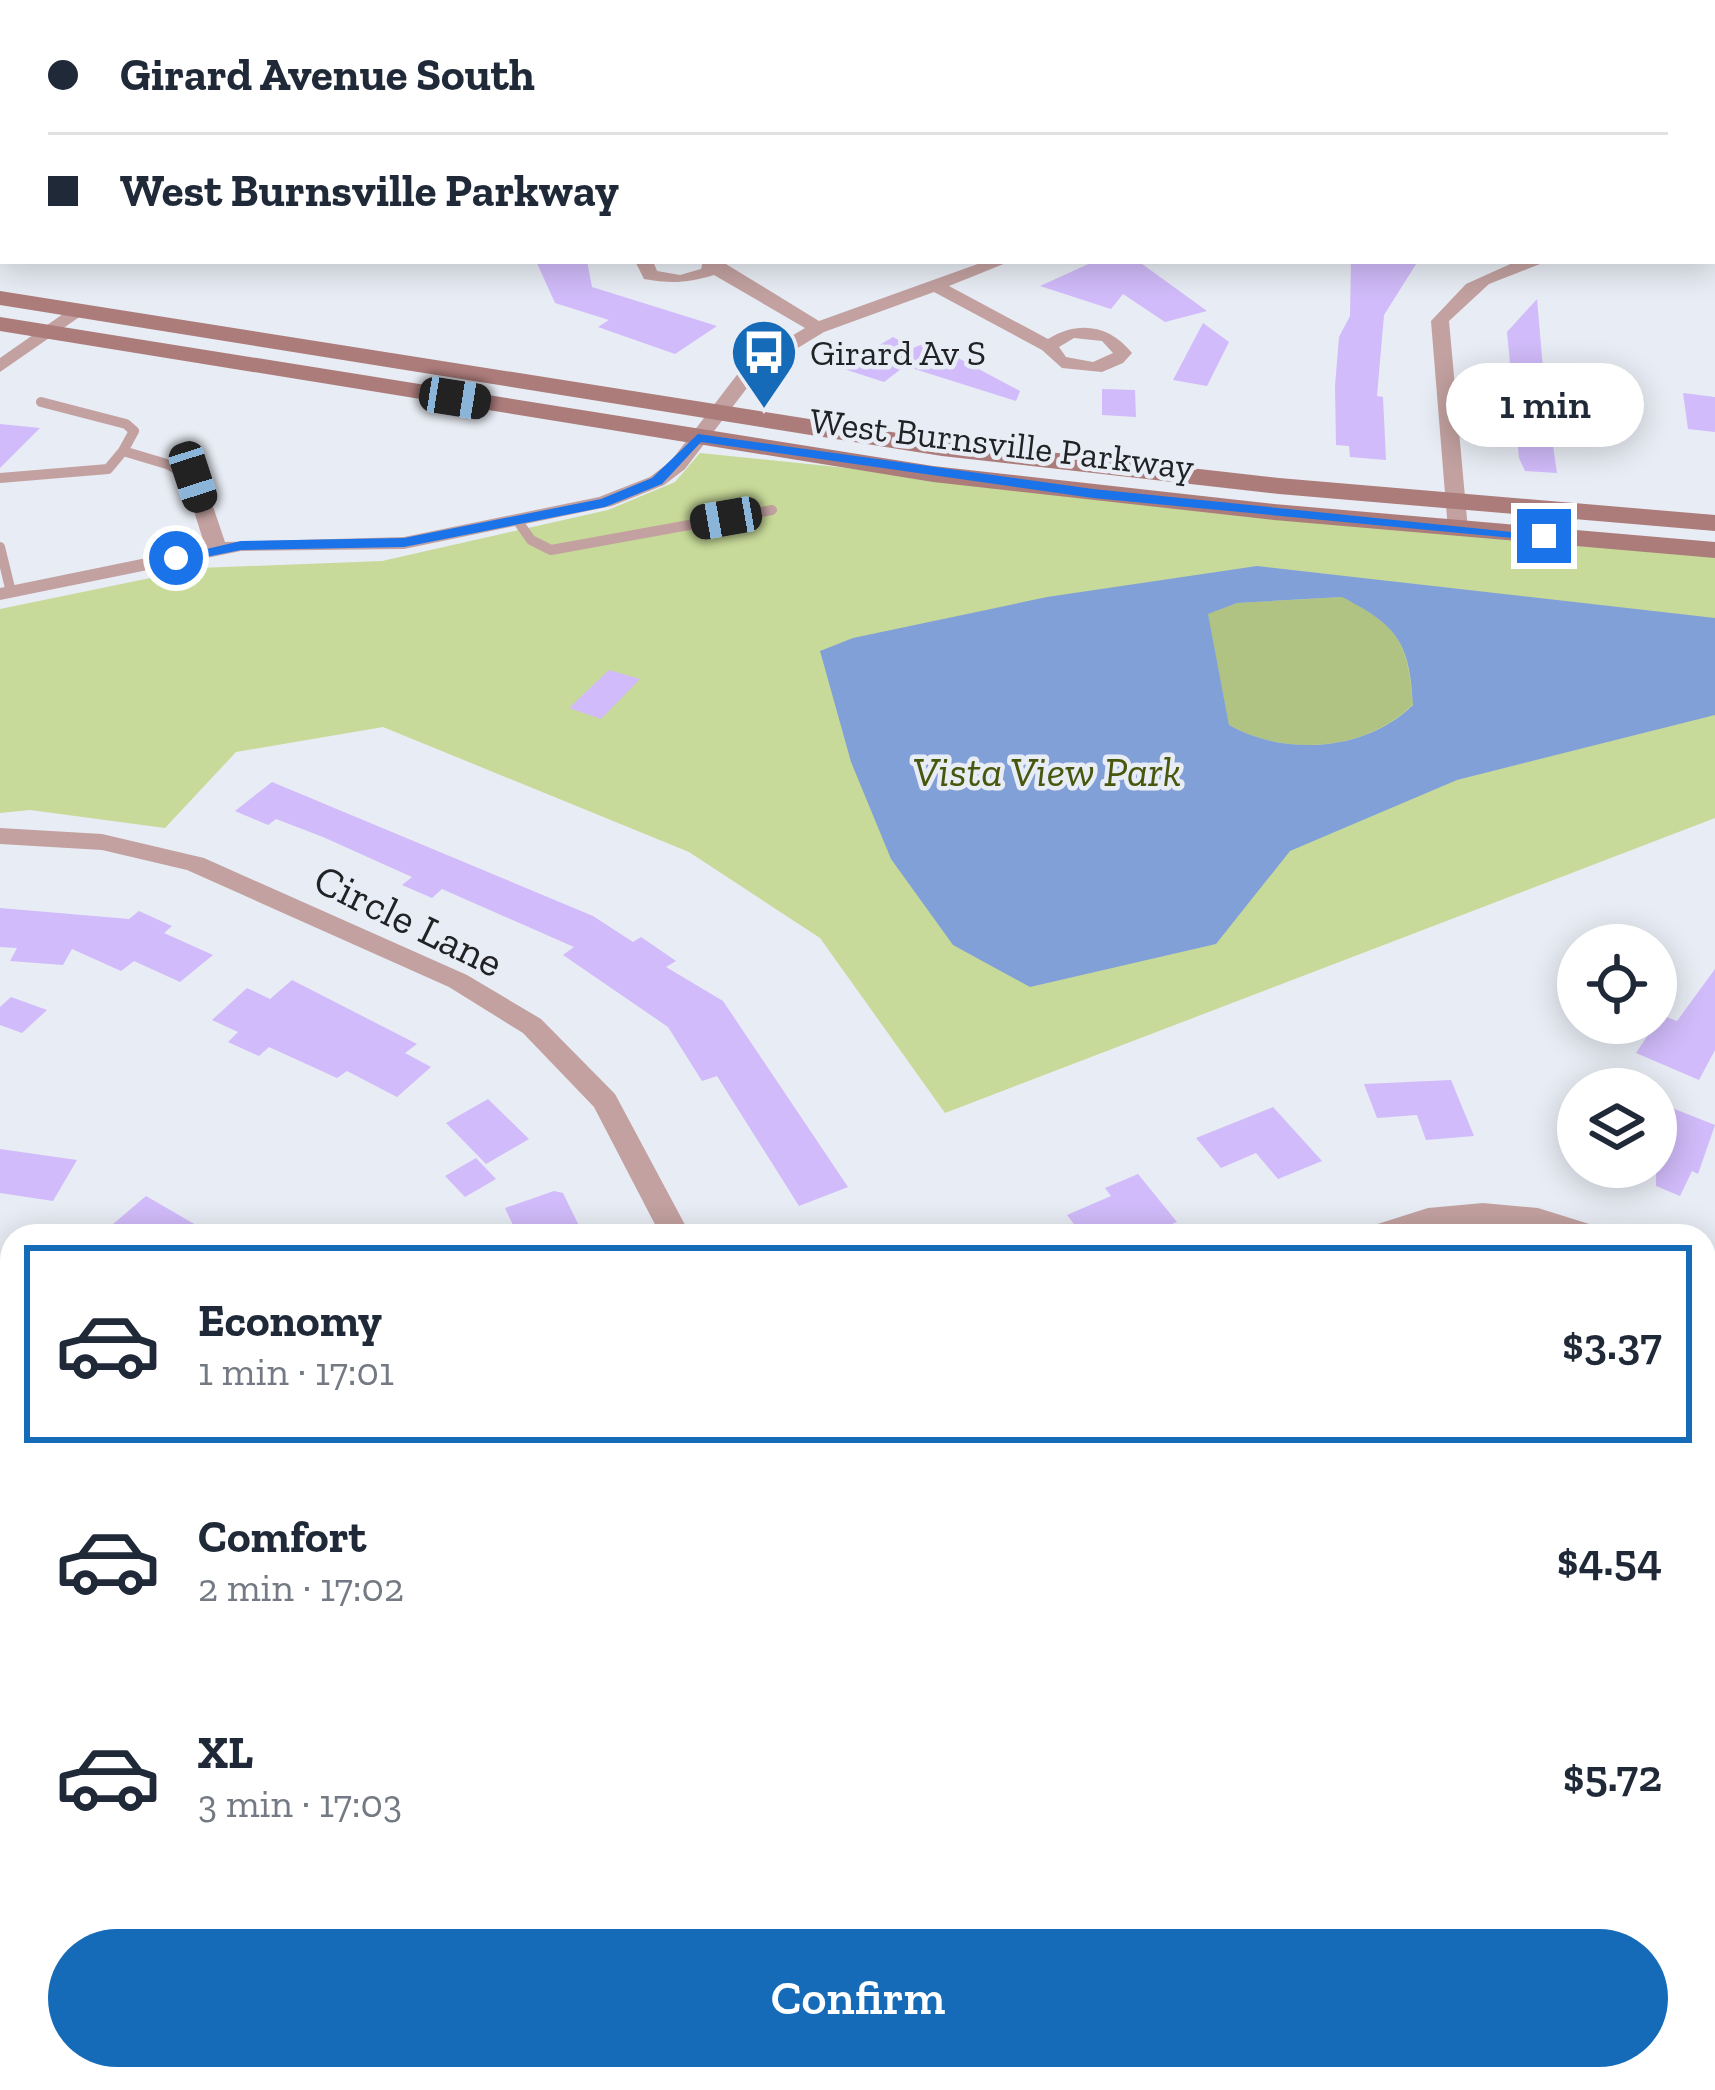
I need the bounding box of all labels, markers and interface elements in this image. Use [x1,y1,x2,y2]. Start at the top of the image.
text: Girard Avenue South [120,48,535,102]
text: West Burnsville Parkway [120,164,619,218]
bus stop icon: Girard Av S [729,317,799,411]
place label: Girard Av S [810,331,986,374]
callout: 1 min [1445,362,1643,446]
car [417,375,493,421]
text: 1 min [1499,381,1591,428]
street label: West Burnsville Parkway [808,399,1197,488]
car [165,437,221,517]
car [687,494,765,542]
route end [1517,509,1571,563]
route start [149,531,203,585]
park label: Vista View Park [913,746,1181,797]
street label: Circle Lane [306,853,511,988]
map controls [1557,924,1677,1188]
button: locate [1557,924,1677,1044]
button: layers [1557,1068,1677,1188]
icon: car [54,1290,162,1398]
text: Economy [198,1294,382,1348]
text: $3.37 [1562,1317,1662,1371]
text: 1 min · 17:01 [198,1348,394,1395]
icon: car [54,1506,162,1614]
text: Comfort [198,1510,366,1564]
text: $4.54 [1557,1533,1662,1587]
text: 2 min · 17:02 [198,1564,404,1611]
icon: car [54,1722,162,1830]
text: XL [198,1726,253,1780]
text: $5.72 [1563,1749,1662,1803]
text: 3 min · 17:03 [198,1780,402,1827]
button: Confirm [48,1929,1668,2067]

